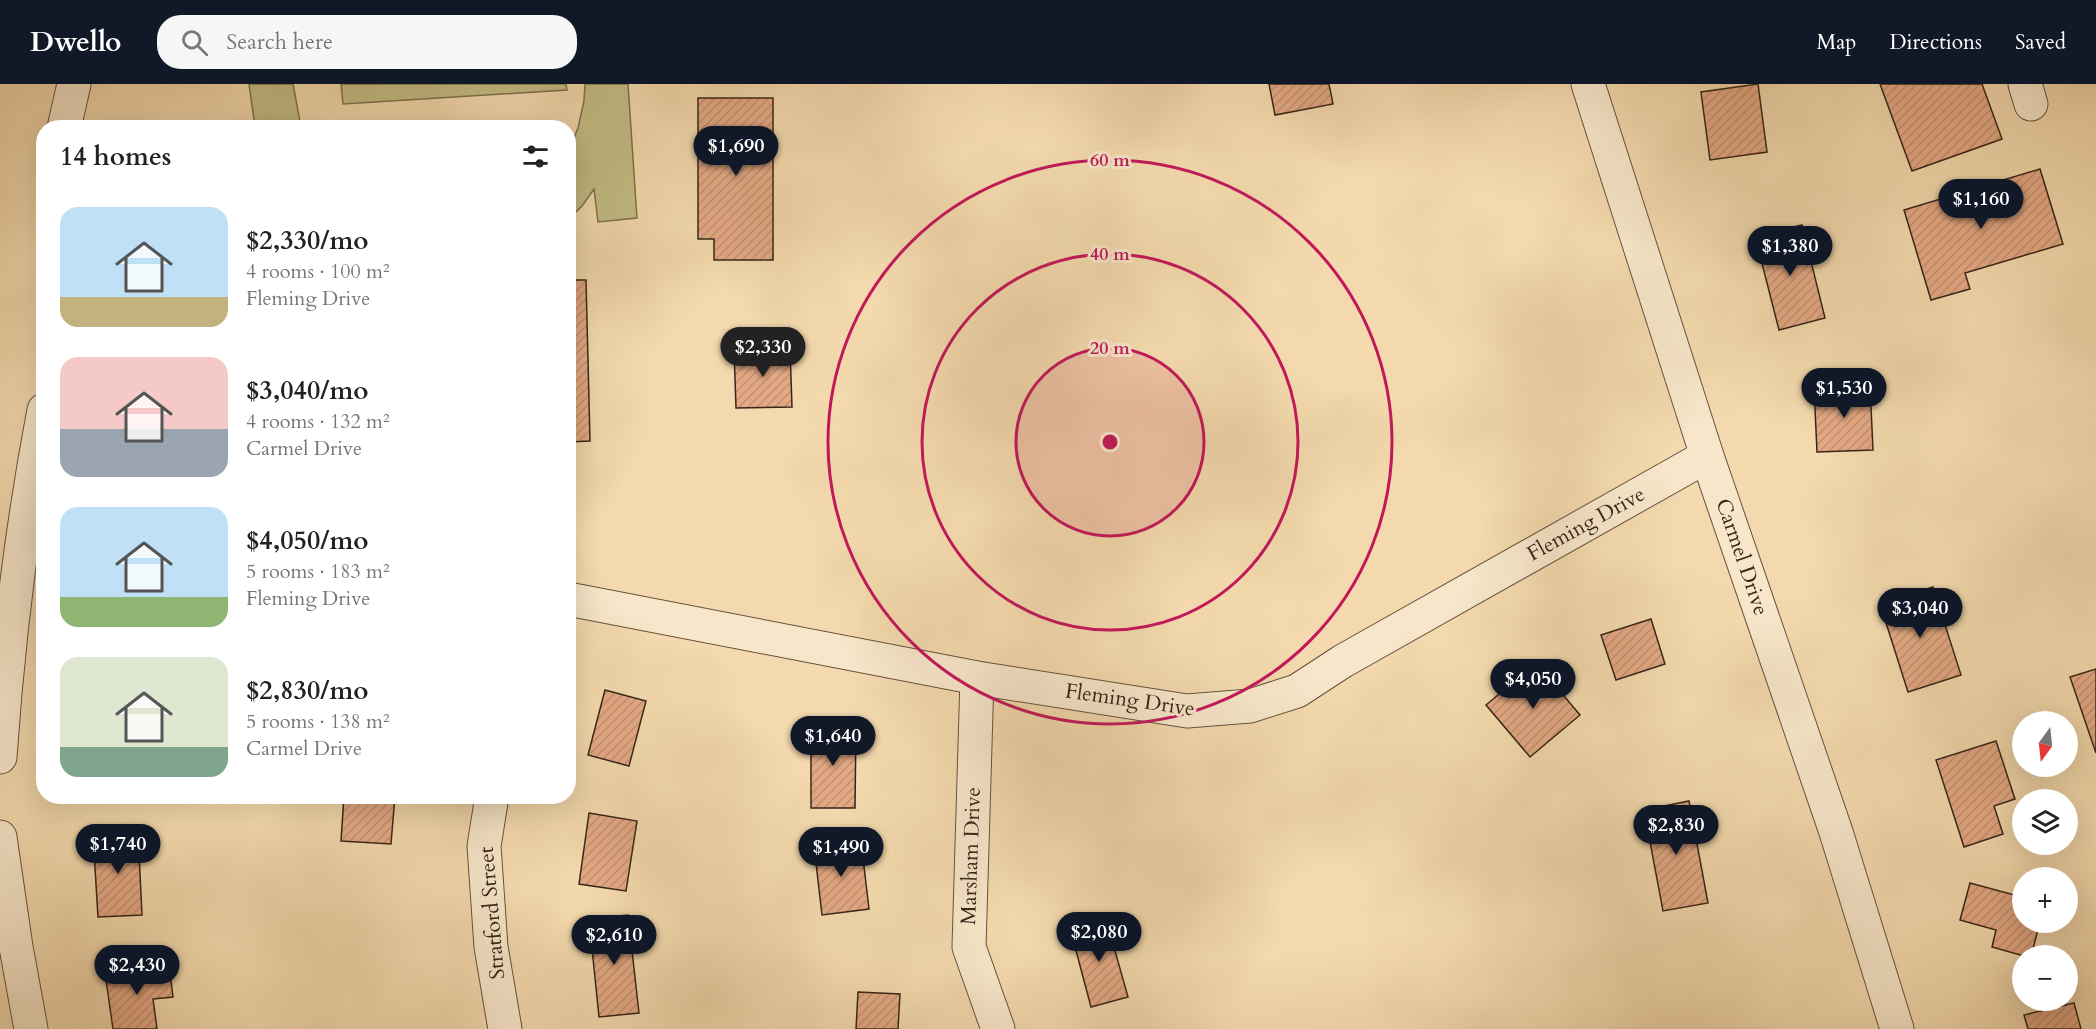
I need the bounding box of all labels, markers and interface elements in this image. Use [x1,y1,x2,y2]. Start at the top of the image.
search box [157,15,577,69]
text: Dwello [30,23,121,61]
icon: search [178,26,211,59]
text: Search here [226,27,333,57]
text: Map [1816,28,1856,57]
text: Directions [1889,28,1982,57]
text: Saved [2015,28,2066,57]
pin: $1,690 [687,126,785,177]
text: $1,690 [707,132,765,159]
text: 14 homes [60,139,171,174]
icon: filters [519,140,552,173]
text: 60 m [1090,148,1130,173]
pin: $1,160 [1932,179,2030,230]
text: $1,160 [1952,185,2010,212]
text: $2,330/mo [246,223,369,258]
pin: $1,380 [1741,226,1839,277]
icon: home [108,231,180,303]
text: $1,380 [1761,232,1819,259]
text: 40 m [1090,242,1130,267]
text: 4 rooms · 100 m² [246,258,390,285]
text: Fleming Drive [246,285,370,312]
pin: $2,330 [714,327,812,378]
text: $2,330 [734,333,792,360]
text: 20 m [1090,336,1130,361]
pin: $1,530 [1795,368,1893,419]
text: $3,040/mo [246,373,369,408]
text: $1,530 [1815,374,1873,401]
icon: home [108,381,180,453]
text: 4 rooms · 132 m² [246,408,390,435]
centre of rings [1100,432,1120,452]
text: Carmel Drive [246,435,362,462]
street label: Fleming Drive [1522,480,1650,568]
street label: Carmel Drive [1708,495,1776,619]
text: $4,050/mo [246,523,369,558]
icon: home [108,531,180,603]
text: 5 rooms · 183 m² [246,558,390,585]
text: Fleming Drive [246,585,370,612]
pin: $3,040 [1871,588,1969,639]
text: $3,040 [1891,594,1949,621]
pin: $4,050 [1484,659,1582,710]
text: $4,050 [1504,665,1562,692]
text: $2,830/mo [246,673,369,708]
street label: Fleming Drive [1063,677,1197,723]
icon: home [108,681,180,753]
text: 5 rooms · 138 m² [246,708,390,735]
north arrow [2012,711,2078,777]
map controls [2012,711,2078,1011]
pin: $1,640 [784,716,882,767]
text: $1,640 [804,722,862,749]
text: Carmel Drive [246,735,362,762]
street label: Marsham Drive [954,786,988,926]
button: layers [2012,789,2078,855]
pin: $2,830 [1627,805,1725,856]
text: $2,830 [1647,811,1705,838]
pin: $1,740 [69,824,167,875]
pin: $1,490 [792,827,890,878]
text: $1,740 [89,830,147,857]
text: $1,490 [812,833,870,860]
street label: Stratford Street [472,845,512,981]
button: + [2012,867,2078,933]
pin: $2,080 [1050,912,1148,963]
pin: $2,610 [565,915,663,966]
text: $2,080 [1070,918,1128,945]
text: $2,610 [585,921,643,948]
pin: $2,430 [88,945,186,996]
button: − [2012,945,2078,1011]
text: $2,430 [108,951,166,978]

